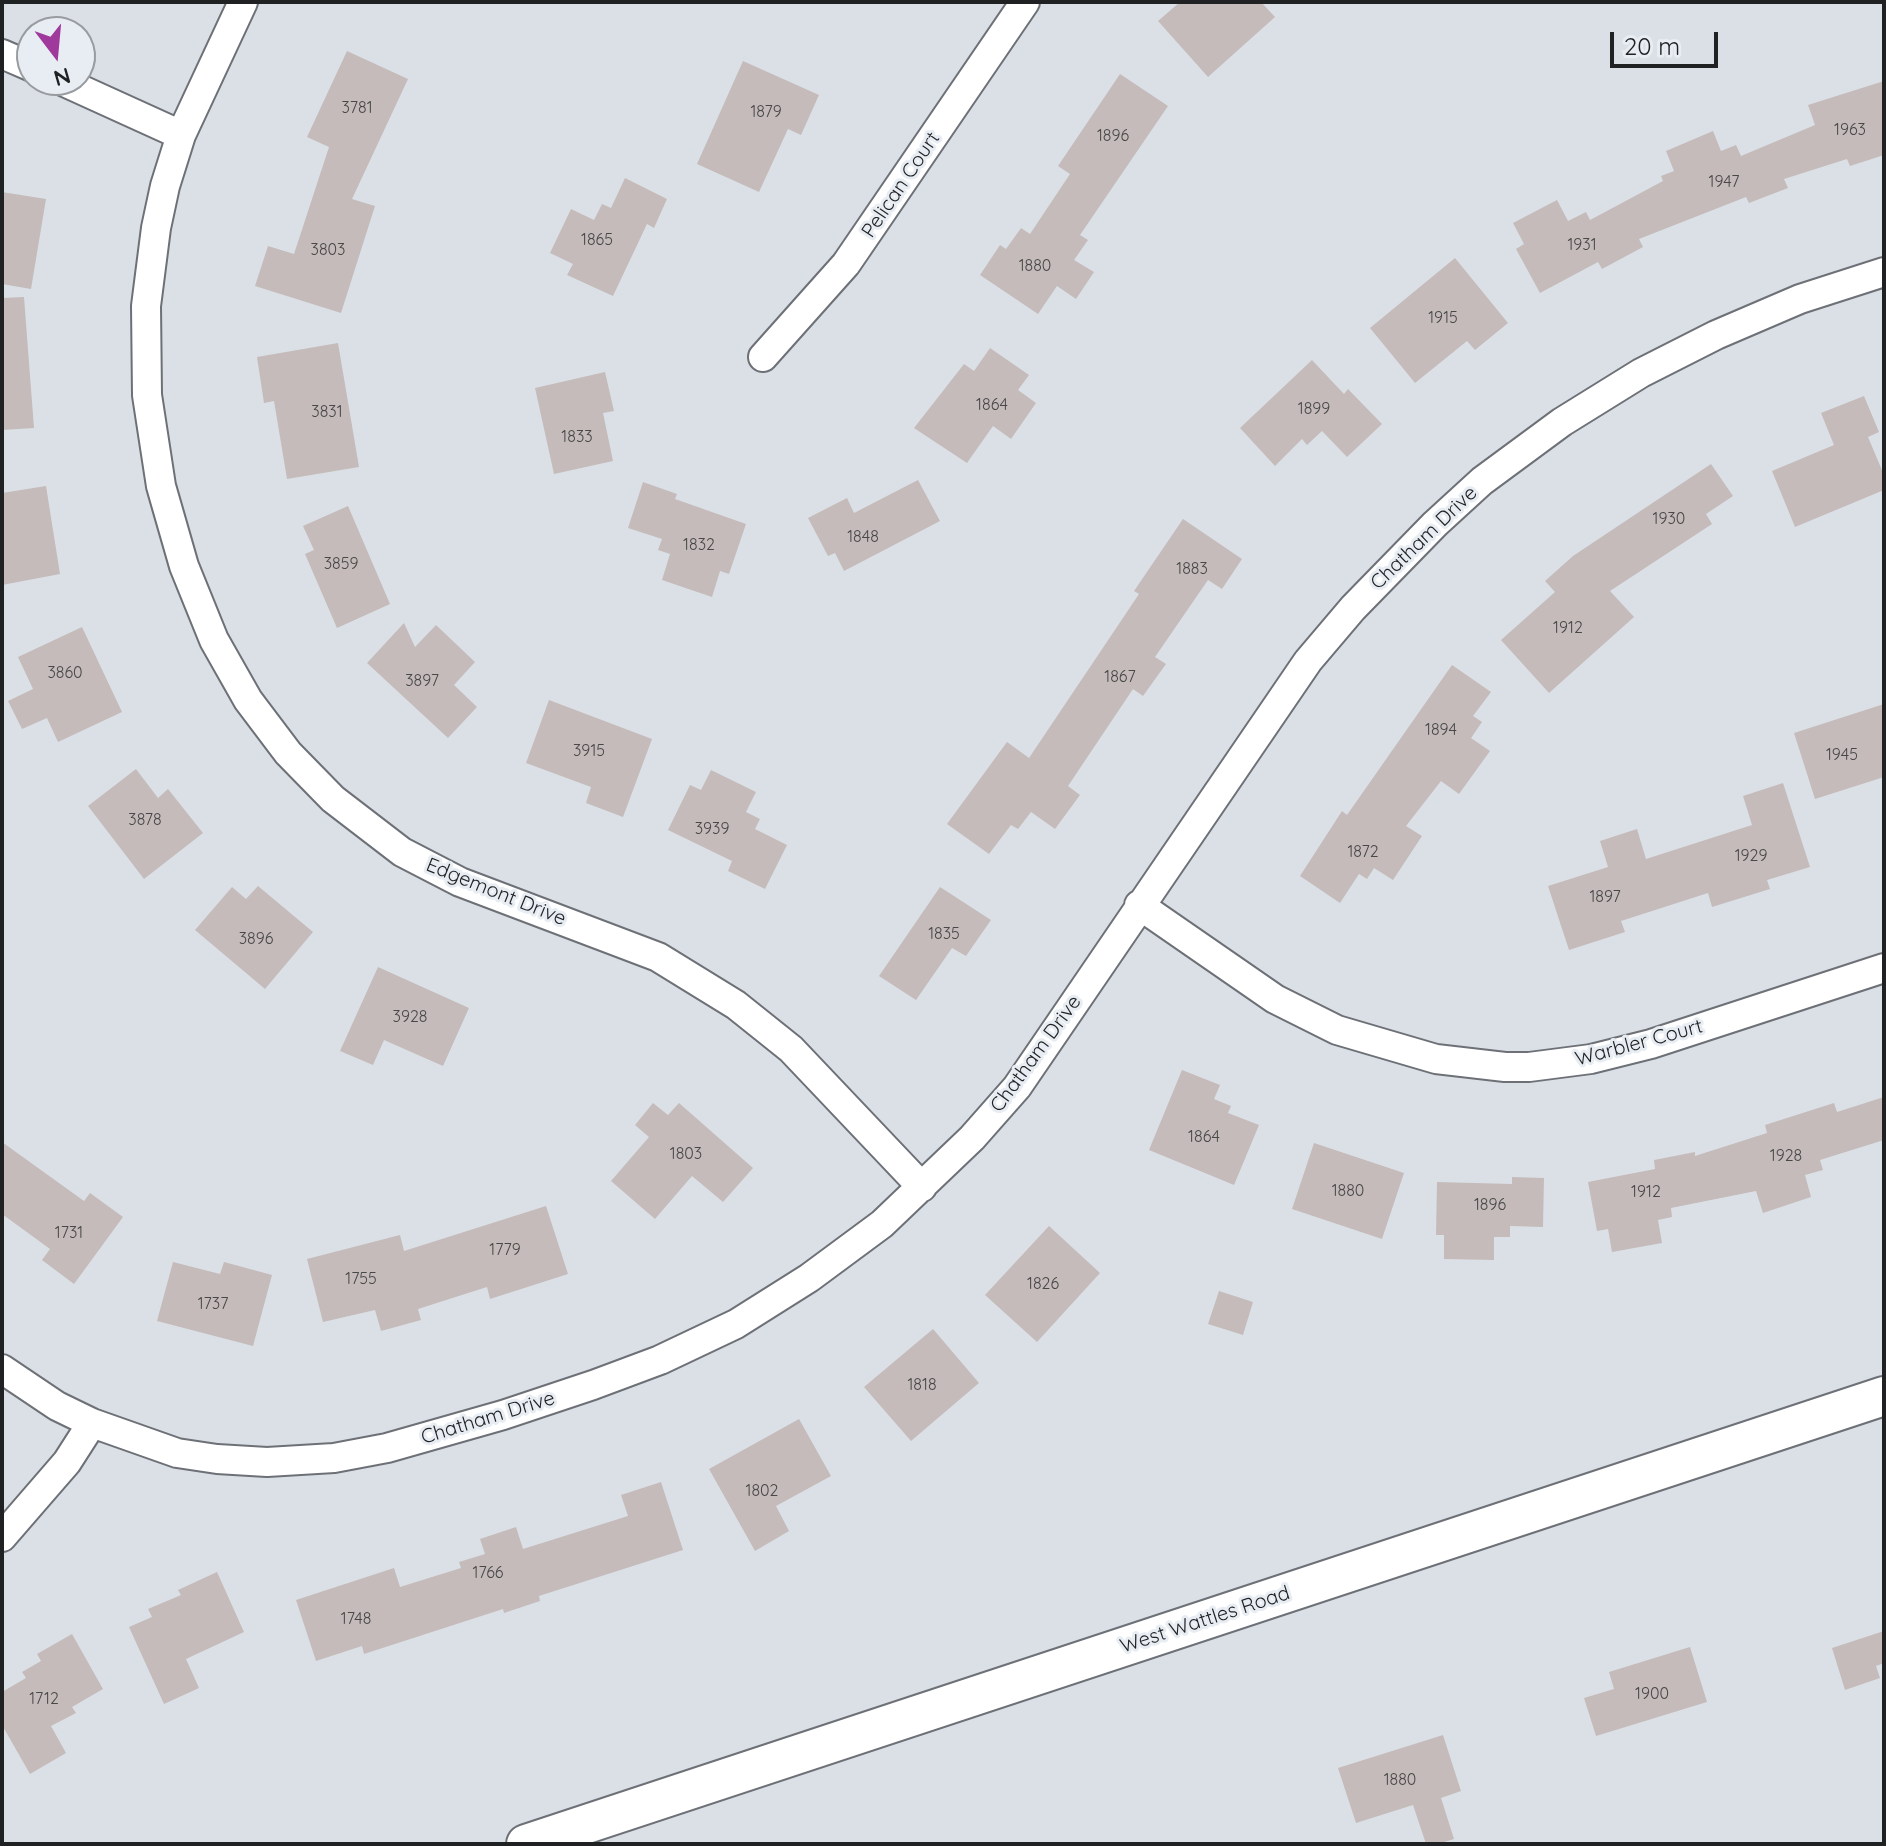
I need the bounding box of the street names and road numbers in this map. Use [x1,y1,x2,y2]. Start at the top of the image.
street label: Pelican Court [857,128,945,242]
street label: Chatham Drive [1366,481,1482,595]
street label: Edgemont Drive [422,853,570,931]
street label: Chatham Drive [986,991,1086,1117]
street label: Warbler Court [1573,1014,1705,1072]
street label: Chatham Drive [418,1386,558,1450]
street label: West Wattles Road [1117,1581,1293,1659]

